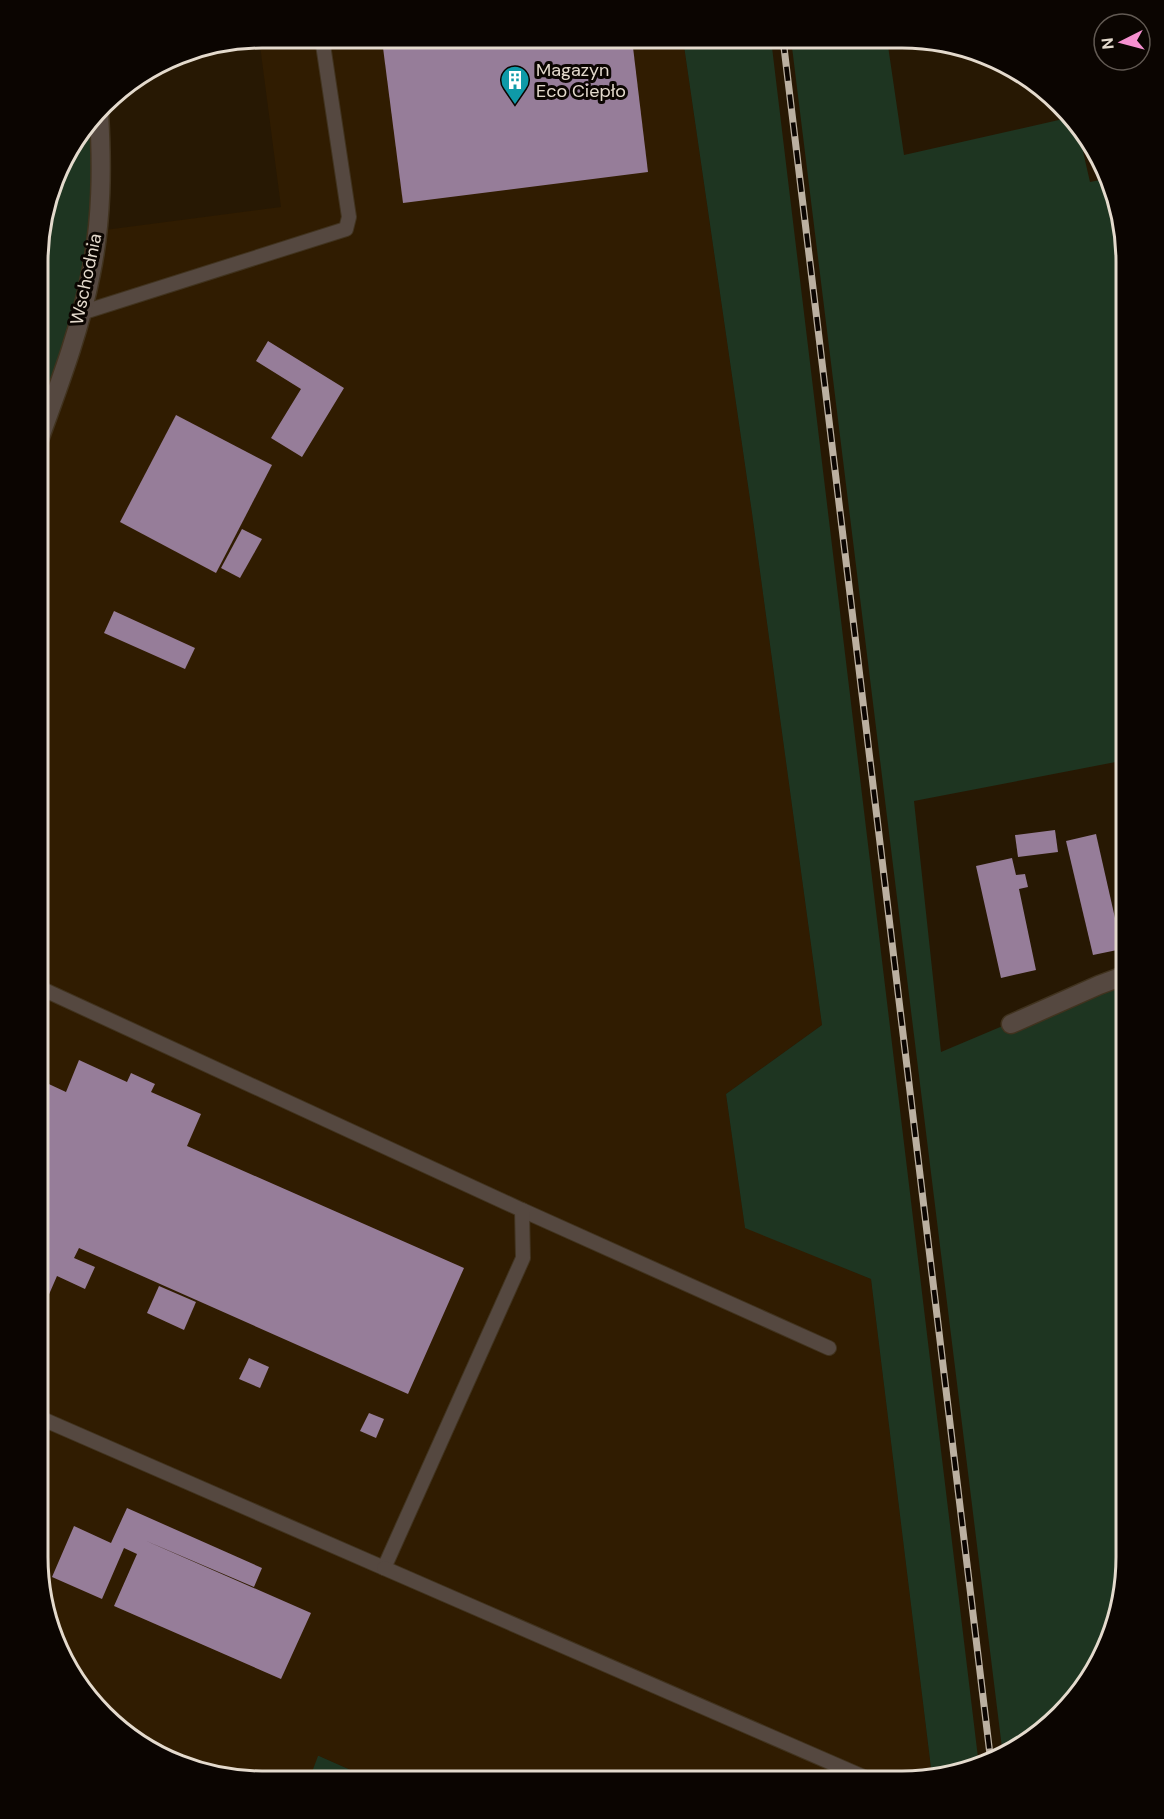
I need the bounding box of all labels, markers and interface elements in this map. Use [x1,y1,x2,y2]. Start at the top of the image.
north arrow [1092,12,1152,72]
text: N [1097,37,1119,50]
place label: Magazyn Eco Ciepło [536,58,626,103]
building icon: Magazyn Eco Ciepło [499,64,531,106]
street label: Wschodnia [65,231,107,327]

